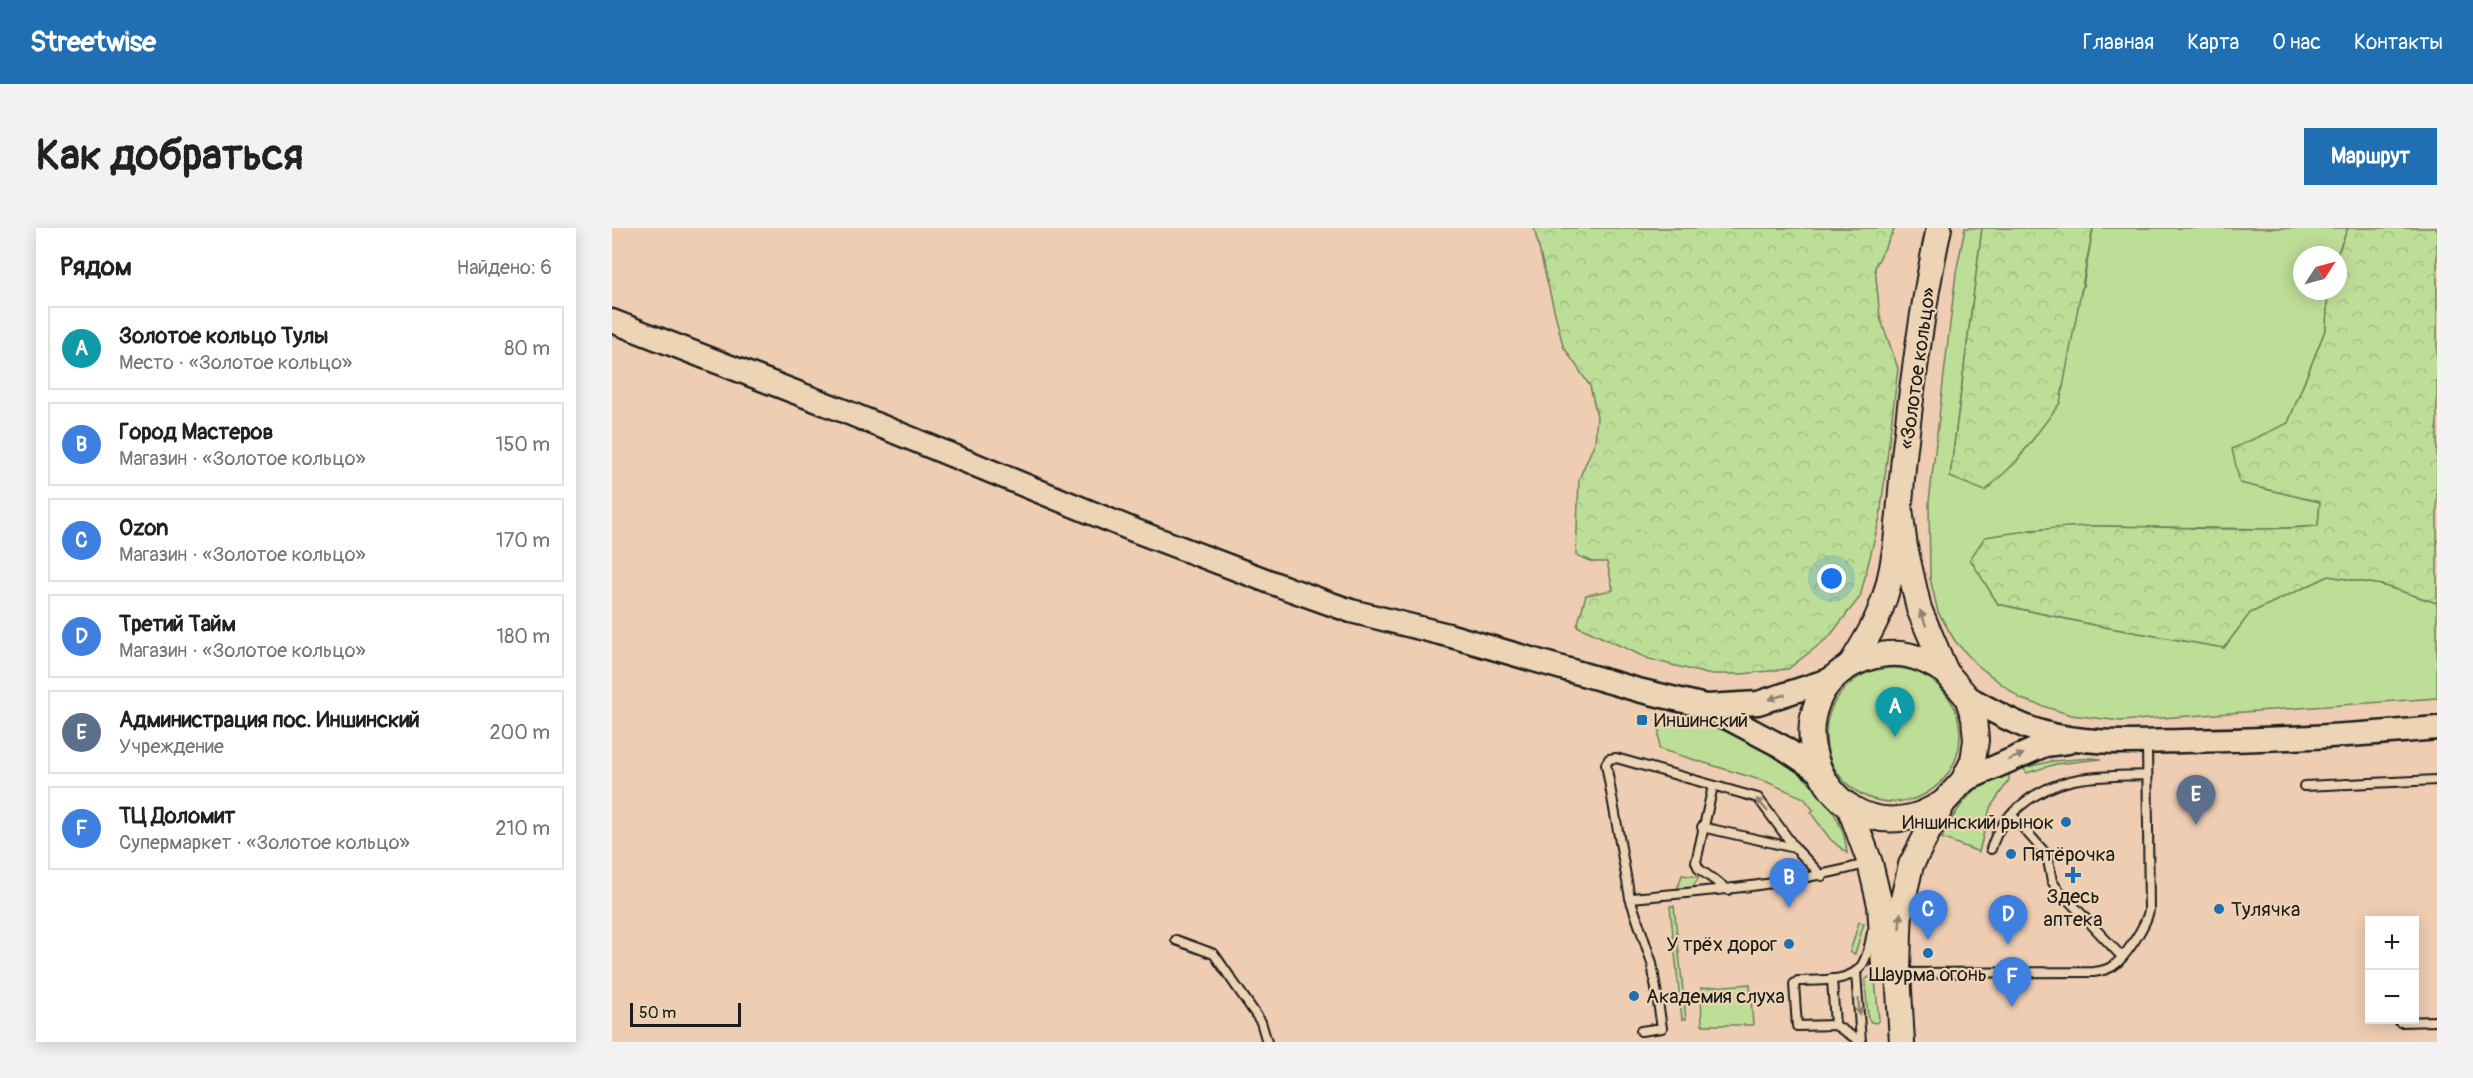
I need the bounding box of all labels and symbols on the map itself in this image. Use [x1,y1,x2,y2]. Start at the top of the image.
north arrow [2293,246,2347,300]
street label: «Золотое кольцо» [1894,286,1941,451]
your location [1817,564,1846,593]
one-way arrow [1918,609,1927,627]
pin: A [1876,688,1914,737]
one-way arrow [1768,693,1786,702]
place label: Иншинский [1654,708,1748,733]
marker: Иншинский [1635,713,1649,727]
one-way arrow [2008,752,2026,762]
pin: E [2176,776,2216,825]
one-way arrow [1755,797,1769,812]
place label: Иншинский рынок [1902,810,2054,835]
marker: Иншинский рынок [2059,815,2073,829]
place label: Пятёрочка [2023,842,2115,867]
marker: Пятёрочка [2004,847,2018,861]
pin: B [1770,858,1808,908]
marker: Здесь аптека [2066,868,2080,882]
place label: Здесь аптека [2044,884,2102,932]
pin: C [1908,890,1948,940]
pin: D [1988,896,2028,945]
place label: Тулячка [2231,897,2300,922]
marker: Тулячка [2212,902,2226,916]
one-way arrow [1895,911,1904,930]
place label: У трёх дорог [1666,932,1777,957]
marker: У трёх дорог [1782,937,1796,951]
marker: Шаурма огонь [1921,946,1935,960]
pin: F [1992,958,2032,1007]
place label: Шаурма огонь [1869,962,1987,987]
place label: Академия слуха [1646,984,1785,1009]
marker: Академия слуха [1627,989,1641,1003]
one-way arrow [1854,997,1863,1016]
scale bar [630,1000,741,1028]

